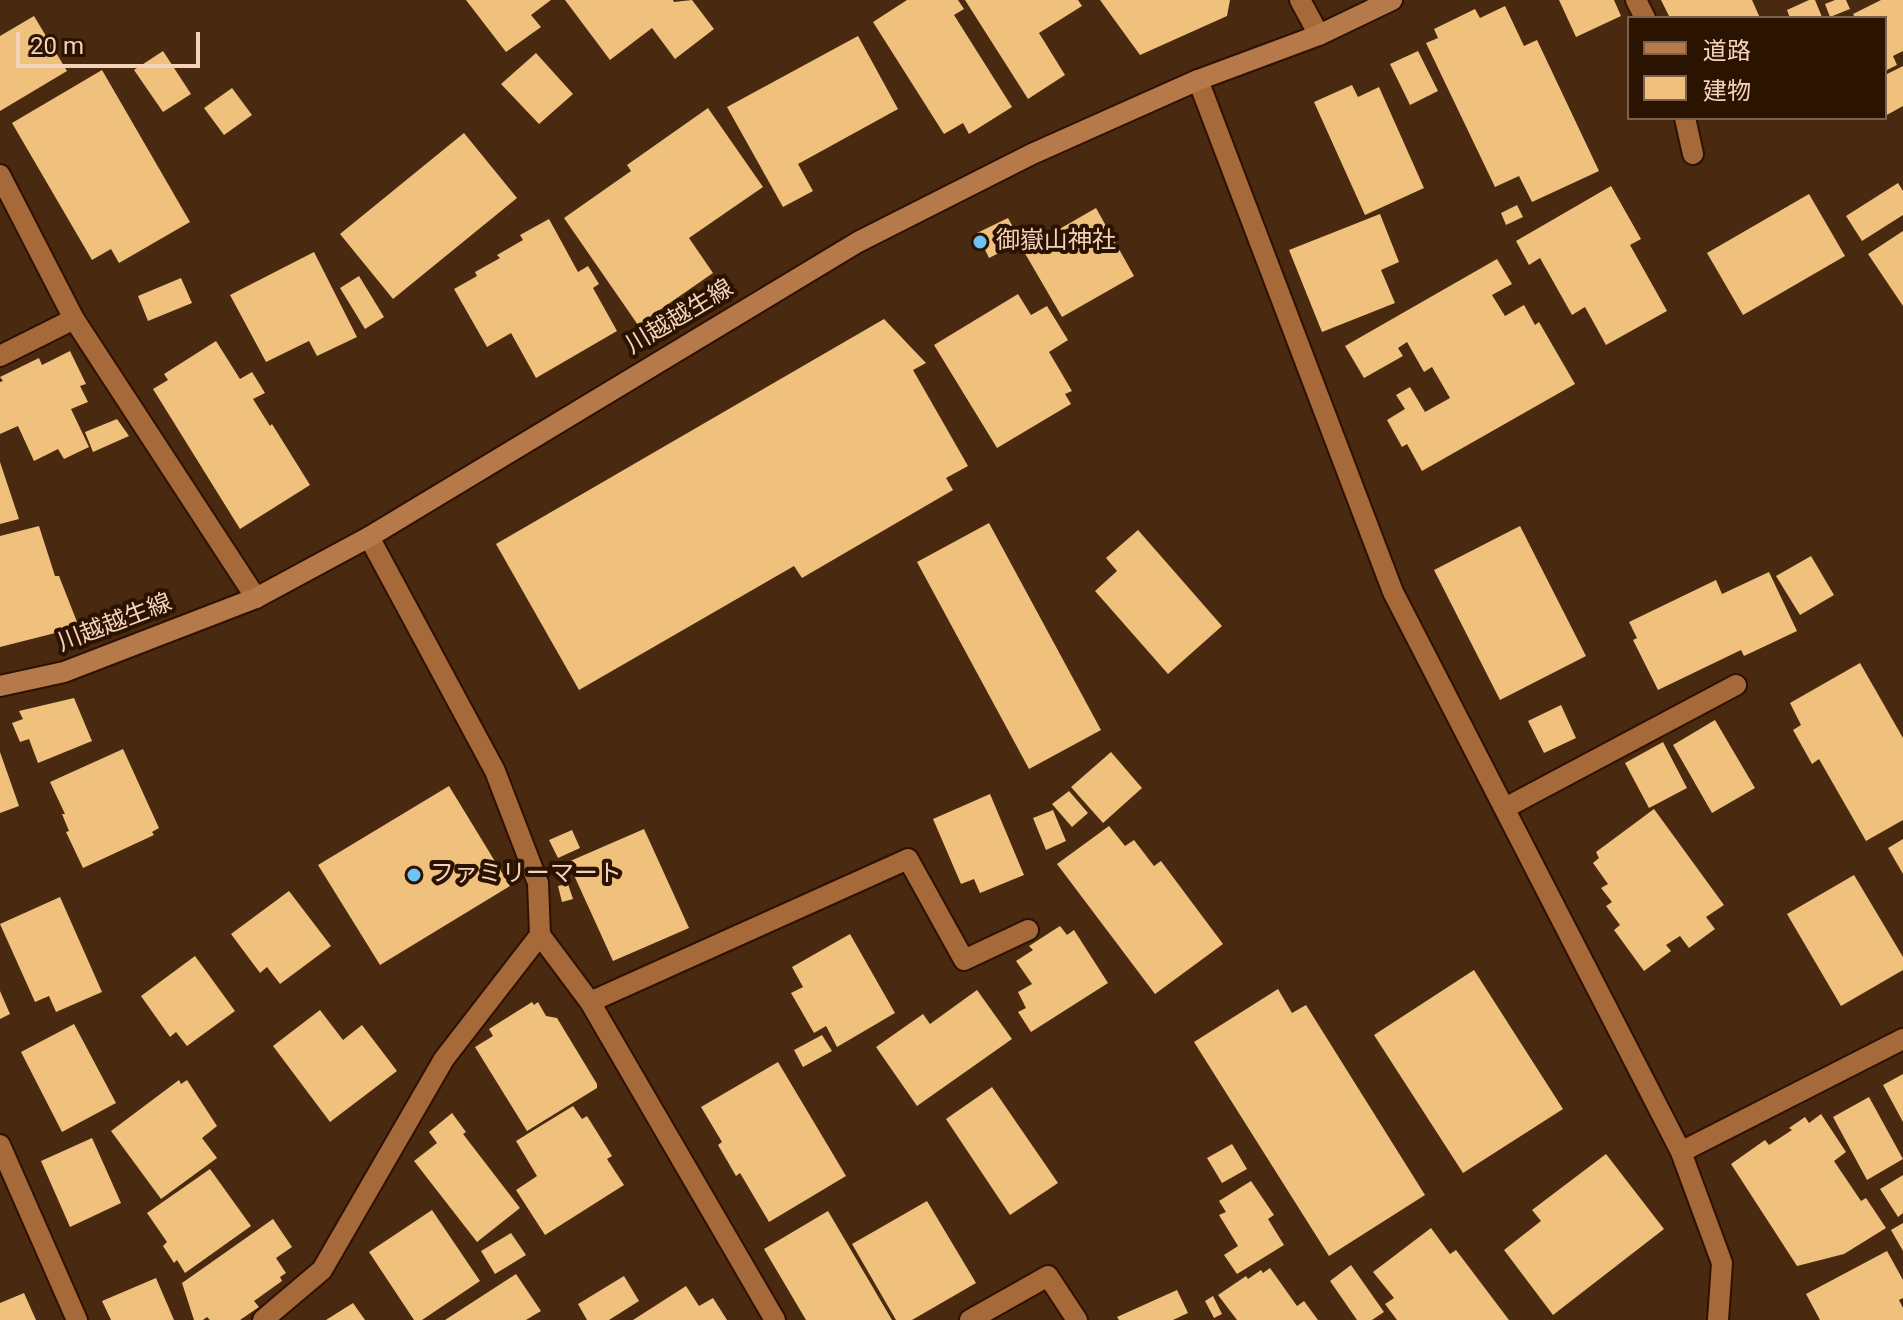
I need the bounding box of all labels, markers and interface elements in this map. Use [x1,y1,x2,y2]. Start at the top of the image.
scale bar [20,16,204,66]
legend [1627,16,1887,120]
text: 20 m [30,32,84,60]
text: 道路 [1703,37,1751,65]
text: 建物 [1703,77,1751,105]
place label: 御嶽山神社 [996,228,1116,256]
marker: 御嶽山神社 [971,233,989,251]
street label: 川越越生線 [621,275,739,361]
street label: 川越越生線 [54,589,176,659]
place label: ファミリーマート [430,861,622,889]
marker: ファミリーマート [405,866,423,884]

